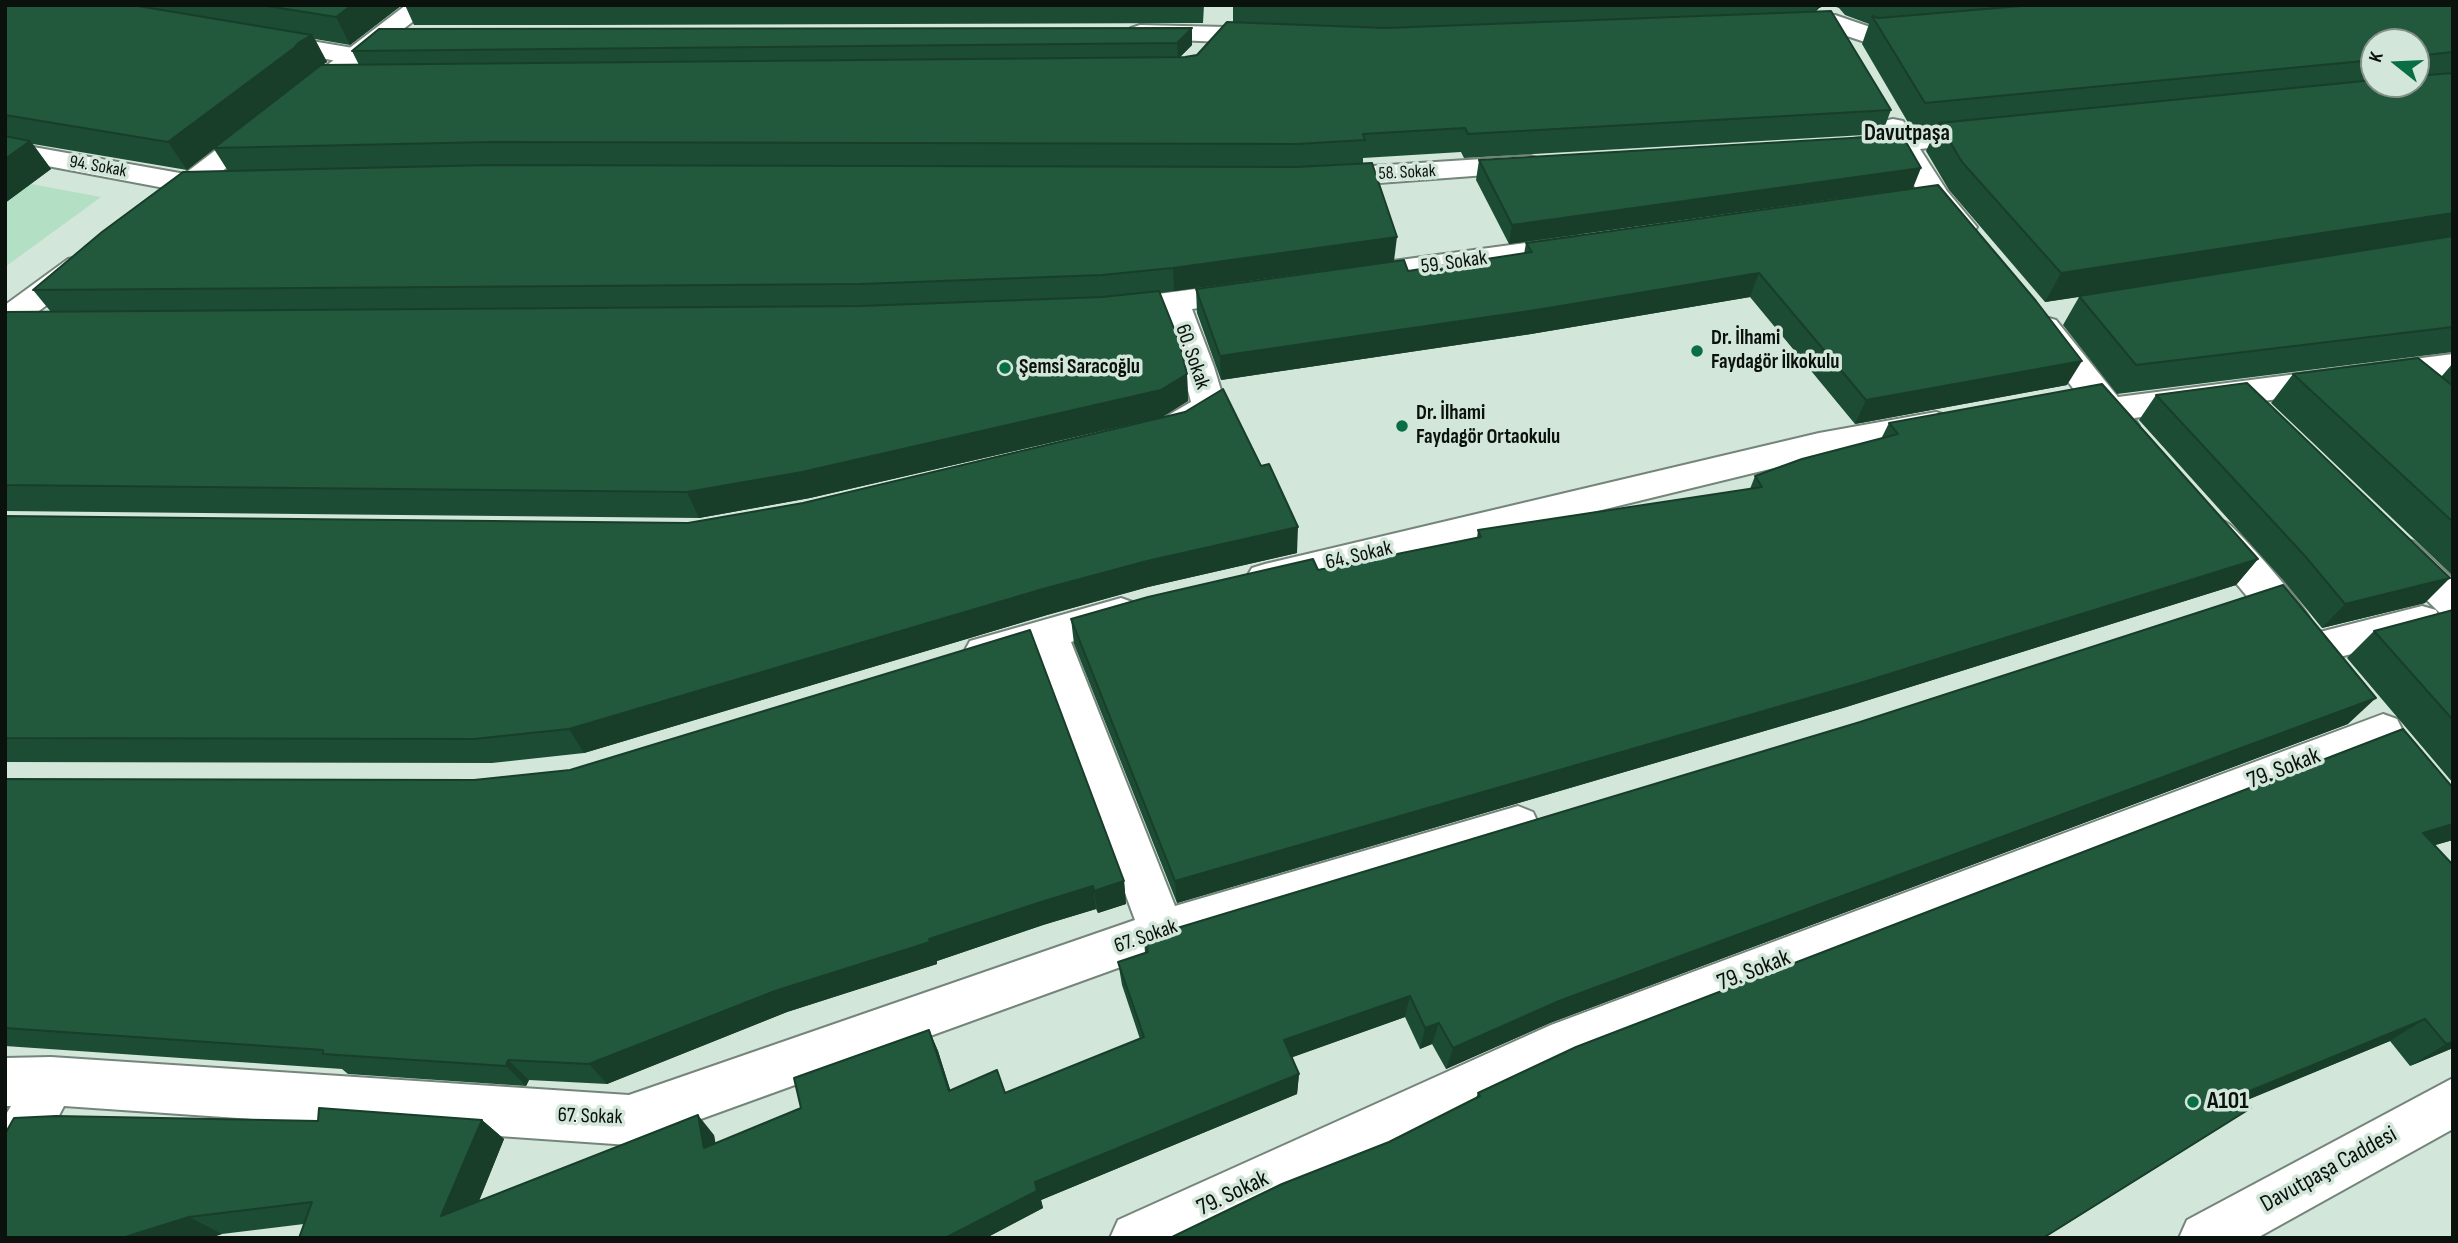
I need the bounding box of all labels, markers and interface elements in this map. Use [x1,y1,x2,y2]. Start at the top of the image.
north arrow [2360,28,2430,98]
text: K [2364,49,2389,65]
district label: Davutpaşa [1864,120,1950,148]
street label: 94. Sokak [68,151,128,183]
street label: 58. Sokak [1378,161,1436,185]
street label: 59. Sokak [1419,246,1489,280]
street label: 60. Sokak [1169,321,1215,393]
place label: Dr. İlhami Faydagör İlkokulu [1711,326,1839,376]
marker: Dr. İlhami Faydagör İlkokulu [1689,343,1705,359]
place label: Şemsi Saracoğlu [1019,355,1140,381]
marker: Şemsi Saracoğlu [997,360,1013,376]
place label: Dr. İlhami Faydagör Ortaokulu [1416,401,1560,451]
marker: Dr. İlhami Faydagör Ortaokulu [1394,418,1410,434]
street label: 64. Sokak [1323,536,1395,576]
street label: 79. Sokak [2243,742,2325,796]
street label: 67. Sokak [1111,915,1181,959]
street label: 79. Sokak [1713,944,1795,998]
place label: A101 [2207,1088,2249,1116]
marker: A101 [2185,1094,2201,1110]
street label: 67. Sokak [557,1103,623,1131]
street label: Davutpaşa Caddesi [2256,1121,2402,1219]
street label: 79. Sokak [1193,1165,1273,1223]

